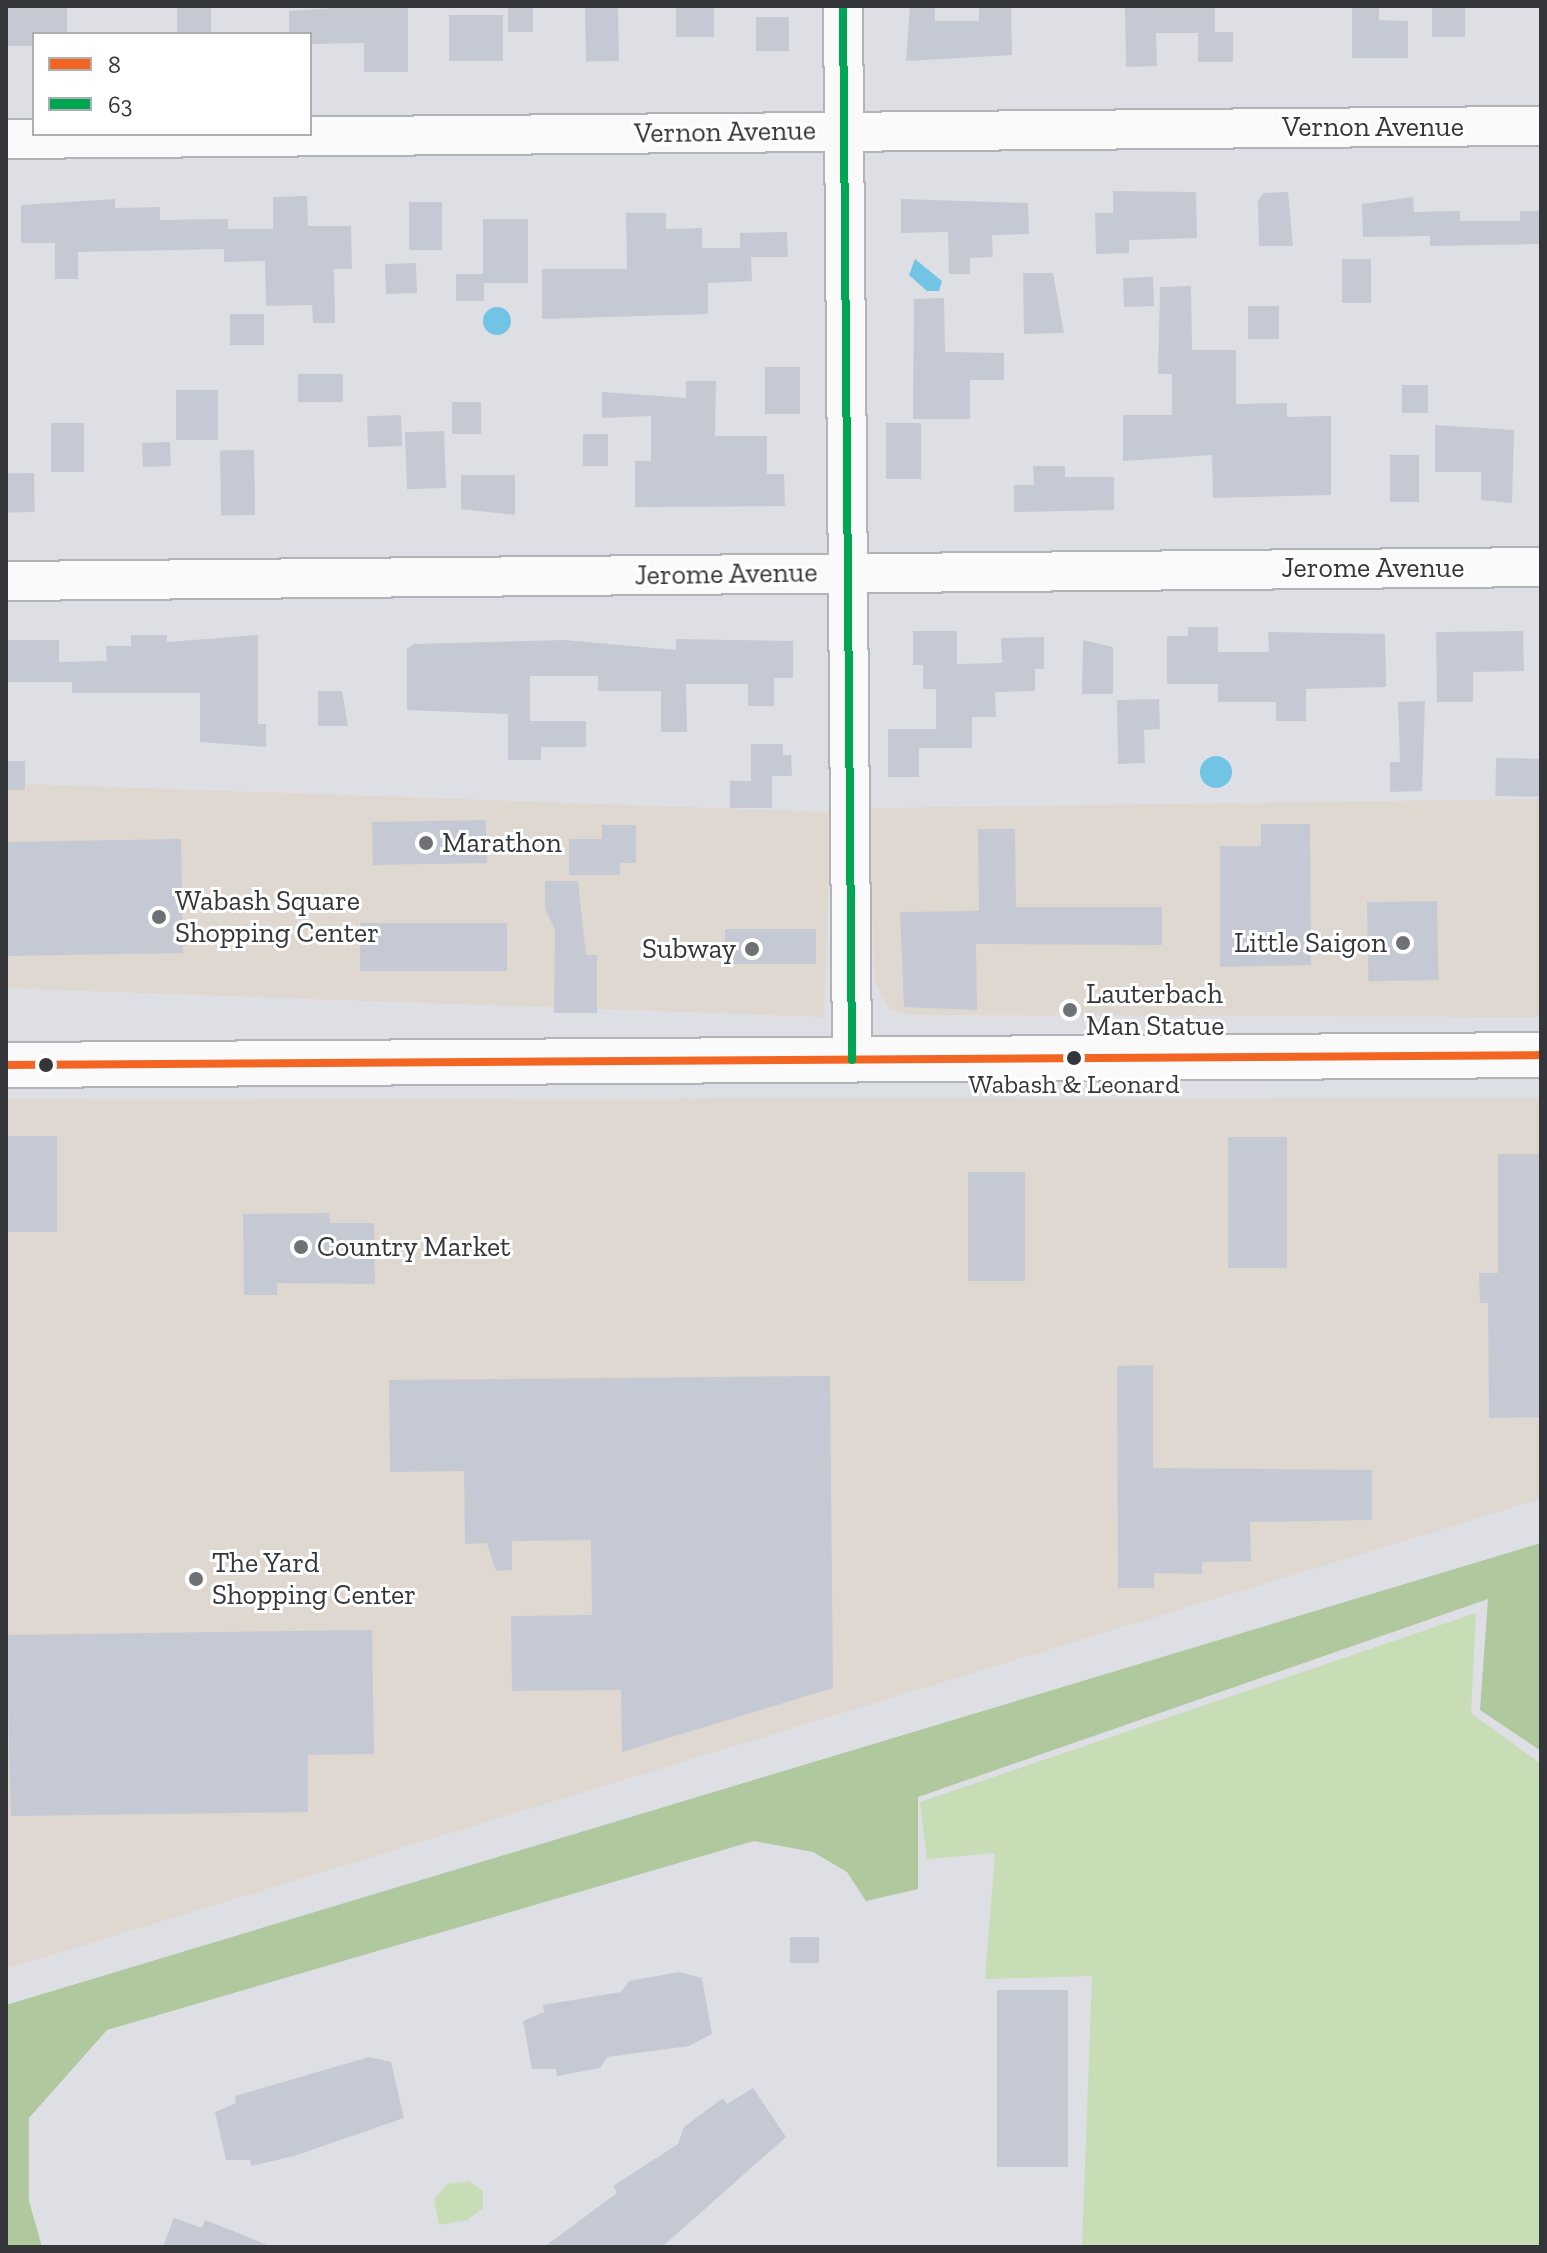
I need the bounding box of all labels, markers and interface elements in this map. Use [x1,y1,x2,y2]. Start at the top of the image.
legend [32,32,312,136]
text: 8 [108,50,121,79]
text: 63 [108,90,132,119]
street label: Vernon Avenue [1282,110,1464,144]
street label: Vernon Avenue [633,114,817,150]
street label: Jerome Avenue [1281,551,1465,585]
street label: Jerome Avenue [634,556,818,592]
place label: Marathon [442,826,562,860]
marker: Marathon [417,834,435,852]
place label: Wabash Square Shopping Center [175,884,379,950]
marker: Wabash Square Shopping Center [150,908,168,926]
place label: Little Saigon [1234,926,1387,960]
place label: Subway [642,932,736,966]
marker: Little Saigon [1394,934,1412,952]
marker: Subway [743,940,761,958]
place label: Lauterbach Man Statue [1086,977,1224,1043]
marker: Lauterbach Man Statue [1061,1001,1079,1019]
marker: Wabash & Leonard [1066,1050,1082,1066]
unlabelled marker [38,1057,54,1073]
place label: Wabash & Leonard [968,1069,1180,1101]
place label: Country Market [317,1230,511,1264]
marker: Country Market [292,1238,310,1256]
place label: The Yard Shopping Center [212,1546,416,1612]
marker: The Yard Shopping Center [187,1570,205,1588]

